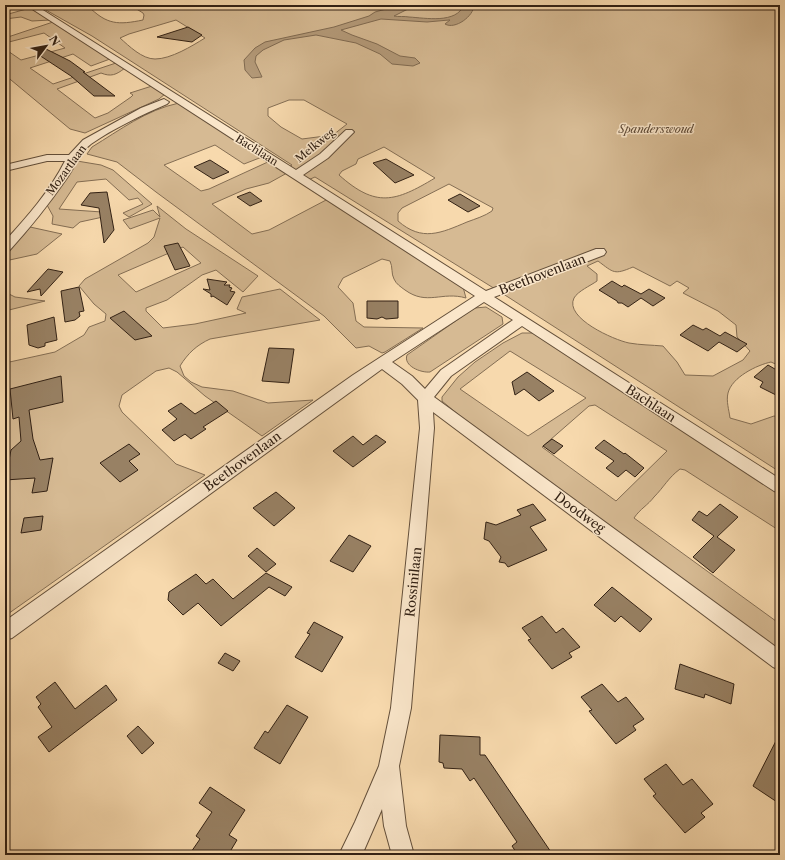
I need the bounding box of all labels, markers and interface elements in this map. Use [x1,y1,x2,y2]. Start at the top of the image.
north arrow [26,26,66,66]
text: N [46,33,63,49]
park label: Spanderswoud [618,122,695,136]
street label: Melkweg [292,125,338,165]
street label: Bachlaan [233,131,281,169]
street label: Mozartlaan [43,142,89,198]
street label: Beethovenlaan [496,250,588,298]
street label: Bachlaan [623,381,679,425]
street label: Beethovenlaan [200,428,284,494]
street label: Doodweg [552,488,609,536]
street label: Rossinilaan [401,546,425,618]

